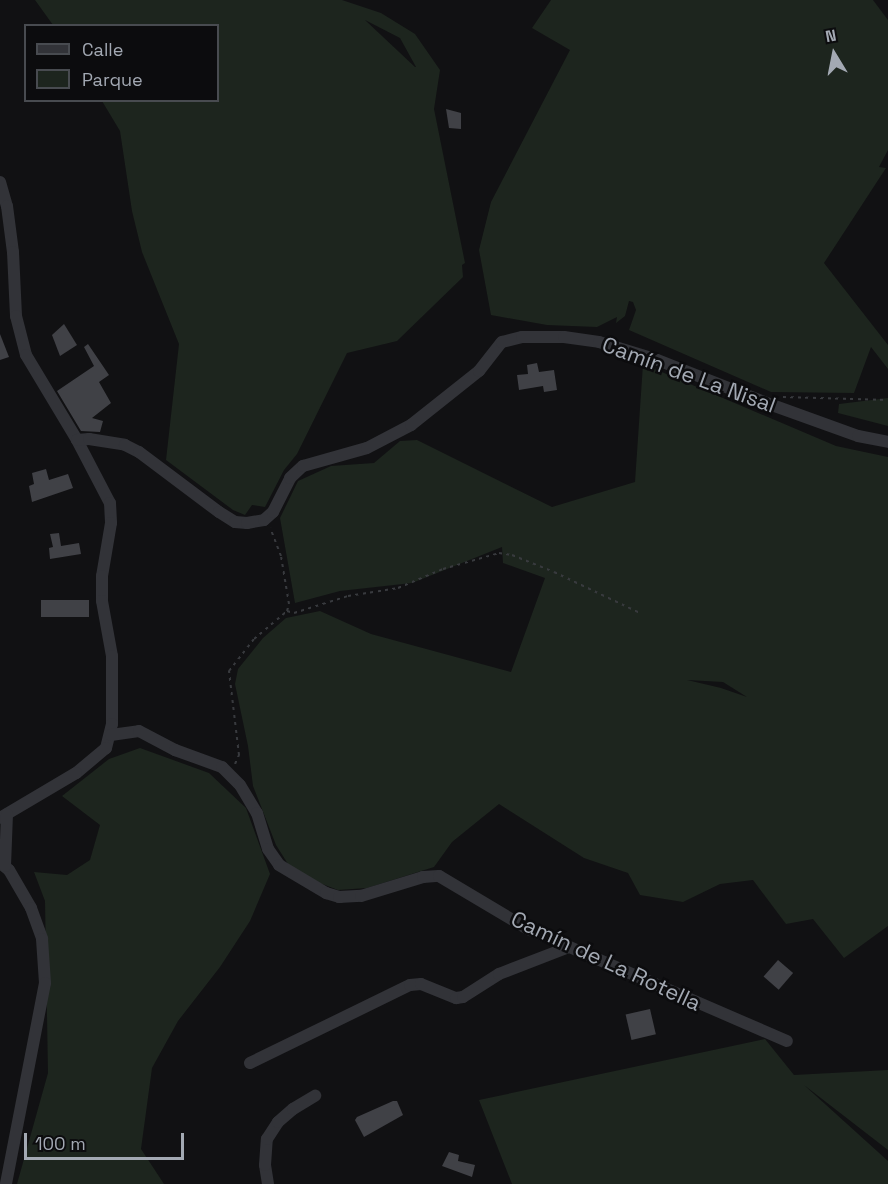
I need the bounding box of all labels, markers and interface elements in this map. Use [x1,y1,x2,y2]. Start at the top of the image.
legend [24,24,219,102]
north arrow [804,24,864,84]
text: N [824,25,838,47]
text: Calle [82,38,123,61]
text: Parque [82,68,143,91]
street label: Camín de La Nisal [599,331,779,419]
street label: Camín de La Rotella [507,905,705,1017]
scale bar [27,1121,188,1159]
text: 100 m [35,1132,86,1155]

